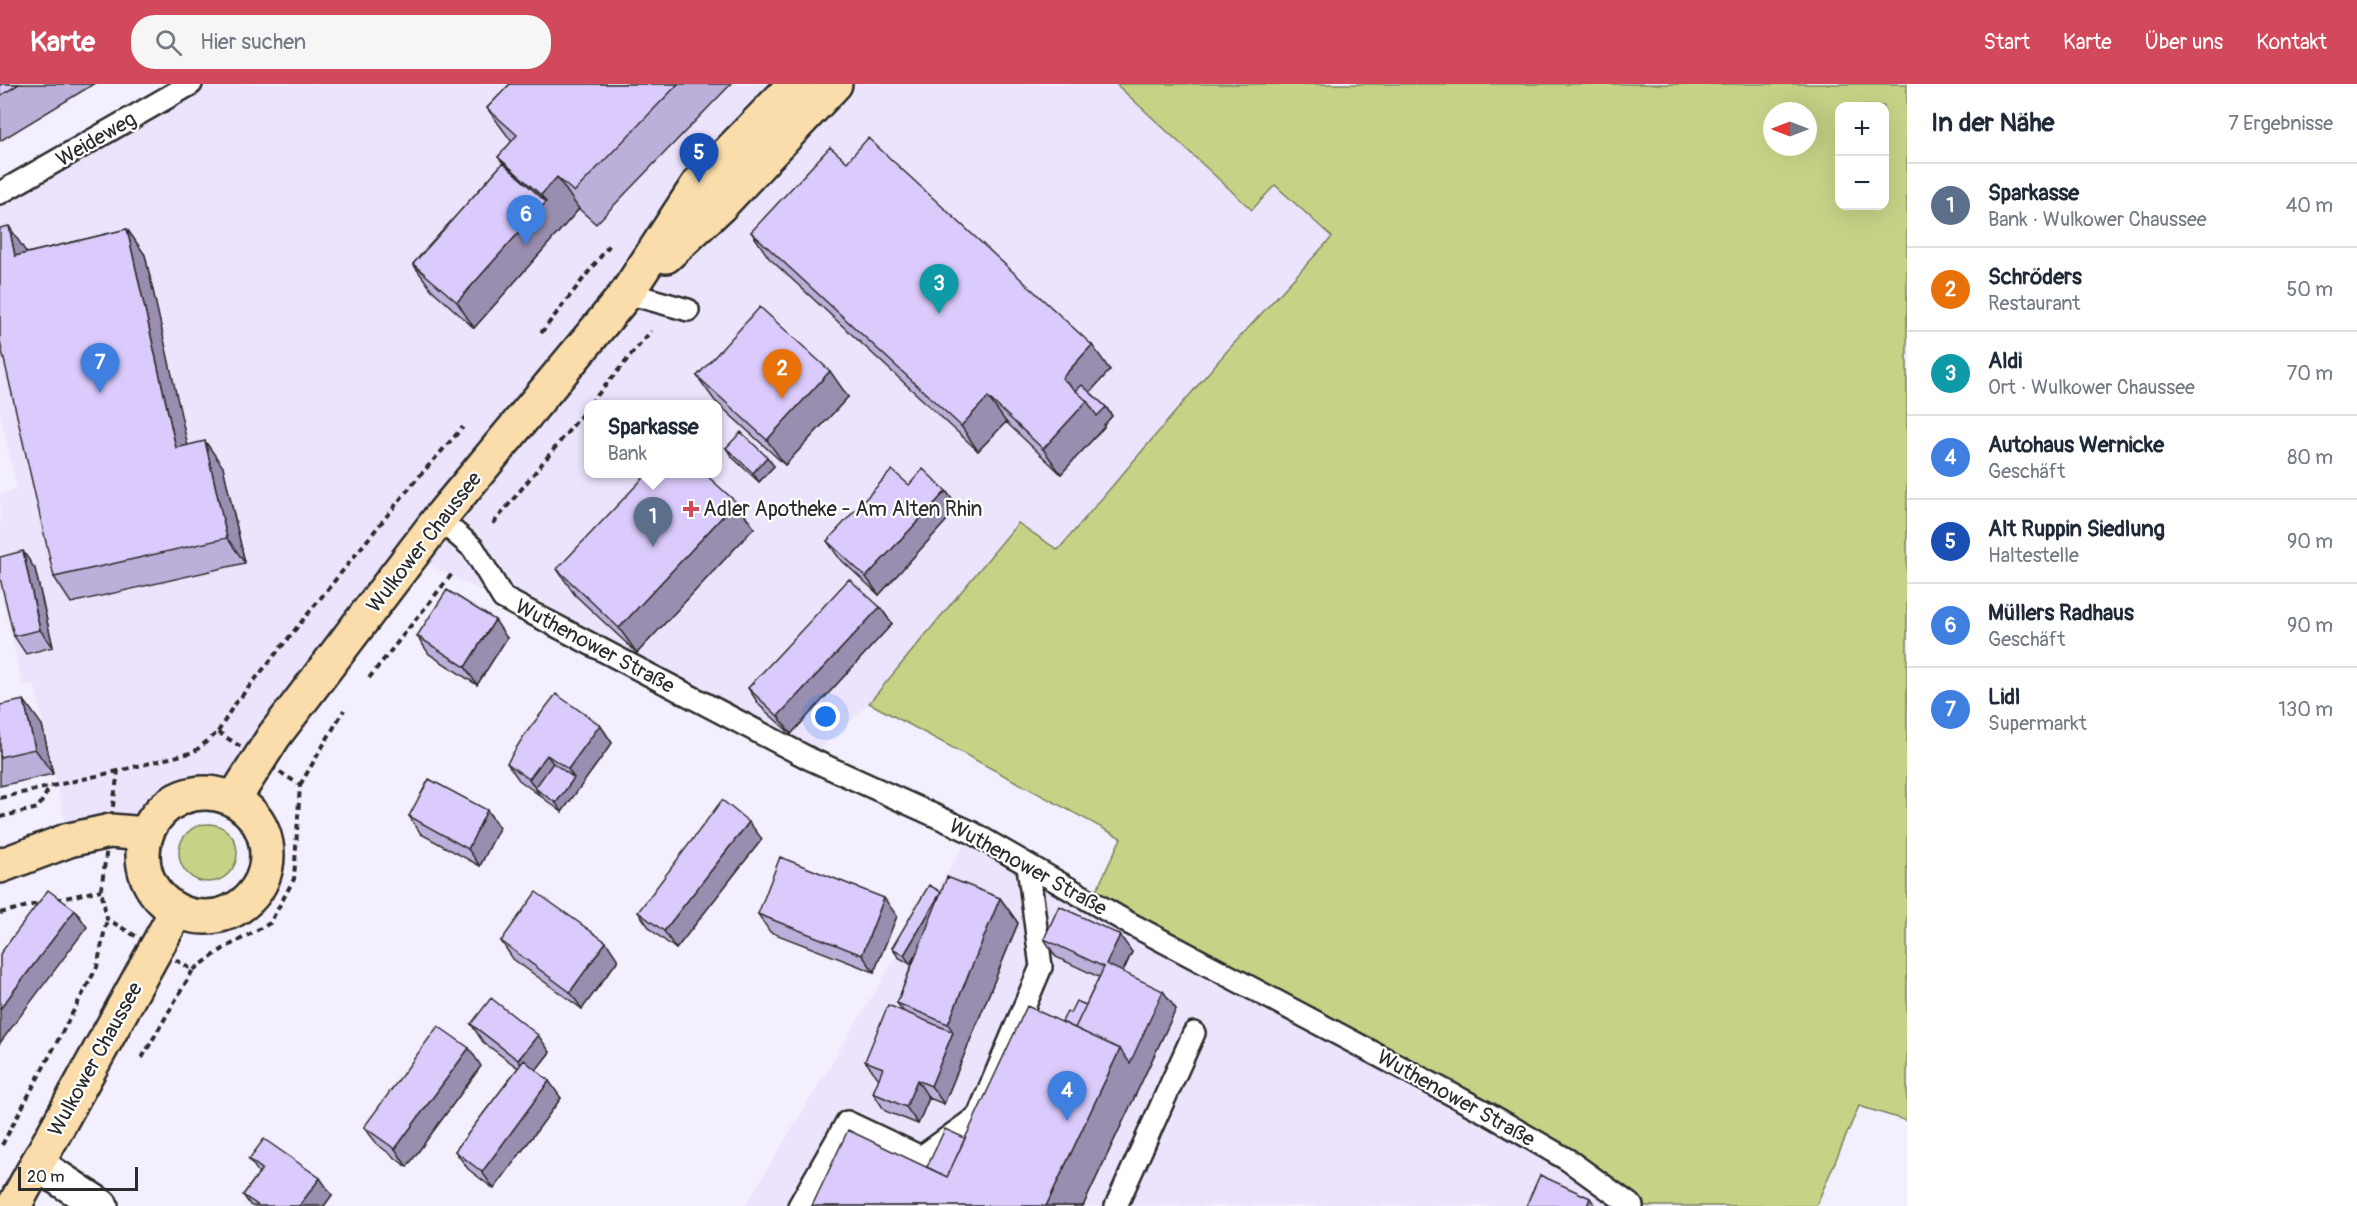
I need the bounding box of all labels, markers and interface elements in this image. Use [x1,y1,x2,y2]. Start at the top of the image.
search box [131,15,551,69]
text: Karte [30,25,95,60]
icon: search [152,26,185,59]
text: Hier suchen [200,28,306,56]
text: Start [1984,29,2030,56]
text: Karte [2063,29,2112,56]
text: Über uns [2145,29,2223,56]
text: Kontakt [2256,29,2327,56]
north arrow [1763,102,1817,156]
map controls [1835,102,1889,210]
button: + [1835,102,1889,156]
street label: Weideweg [51,106,141,173]
text: In der Nähe [1931,107,2054,139]
text: 7 Ergebnisse [2228,111,2333,136]
pin: 5 [680,134,718,183]
button: − [1835,156,1889,210]
text: Sparkasse [1988,179,2079,207]
text: 1 [1947,193,1954,218]
text: 40 m [2286,193,2333,218]
pin: 6 [506,196,546,245]
text: Bank · Wulkower Chaussee [1988,207,2207,232]
text: Schröders [1988,263,2082,291]
pin: 3 [920,264,958,314]
text: 2 [1945,277,1956,302]
text: 50 m [2286,277,2333,302]
text: Restaurant [1988,291,2080,316]
pin: 7 [80,344,120,393]
text: Aldi [1988,347,2022,375]
pin: 2 [762,350,802,399]
text: 3 [1945,361,1956,386]
text: 70 m [2287,361,2333,386]
text: Ort · Wulkower Chaussee [1988,375,2195,400]
popup [584,400,722,478]
text: Sparkasse [607,413,699,441]
text: Autohaus Wernicke [1988,431,2164,459]
text: Bank [607,441,647,466]
text: 4 [1945,445,1956,470]
text: 80 m [2287,445,2333,470]
text: Geschäft [1988,459,2065,484]
street label: Wulkower Chaussee [361,466,488,618]
place label: Adler Apotheke - Am Alten Rhin [703,496,983,523]
pin: 1 [634,498,672,547]
marker: Adler Apotheke - Am Alten Rhin [684,502,698,516]
text: Alt Ruppin Siedlung [1988,515,2165,543]
text: 5 [1945,529,1956,554]
text: 90 m [2287,529,2333,554]
text: Haltestelle [1988,543,2079,568]
street label: Wuthenower Straße [511,593,680,700]
text: Müllers Radhaus [1988,599,2134,627]
text: 6 [1945,613,1956,638]
text: 90 m [2287,613,2333,638]
text: Geschäft [1988,627,2065,652]
text: Lidl [1988,683,2020,711]
text: 7 [1945,697,1956,722]
text: 130 m [2278,697,2333,722]
your location [811,702,840,731]
text: Supermarkt [1988,711,2087,736]
street label: Wuthenower Straße [944,813,1112,922]
street label: Wulkower Chaussee [42,977,149,1141]
street label: Wuthenower Straße [1372,1044,1540,1153]
pin: 4 [1048,1072,1086,1121]
scale bar [18,1164,138,1192]
text: 20 m [27,1167,65,1187]

